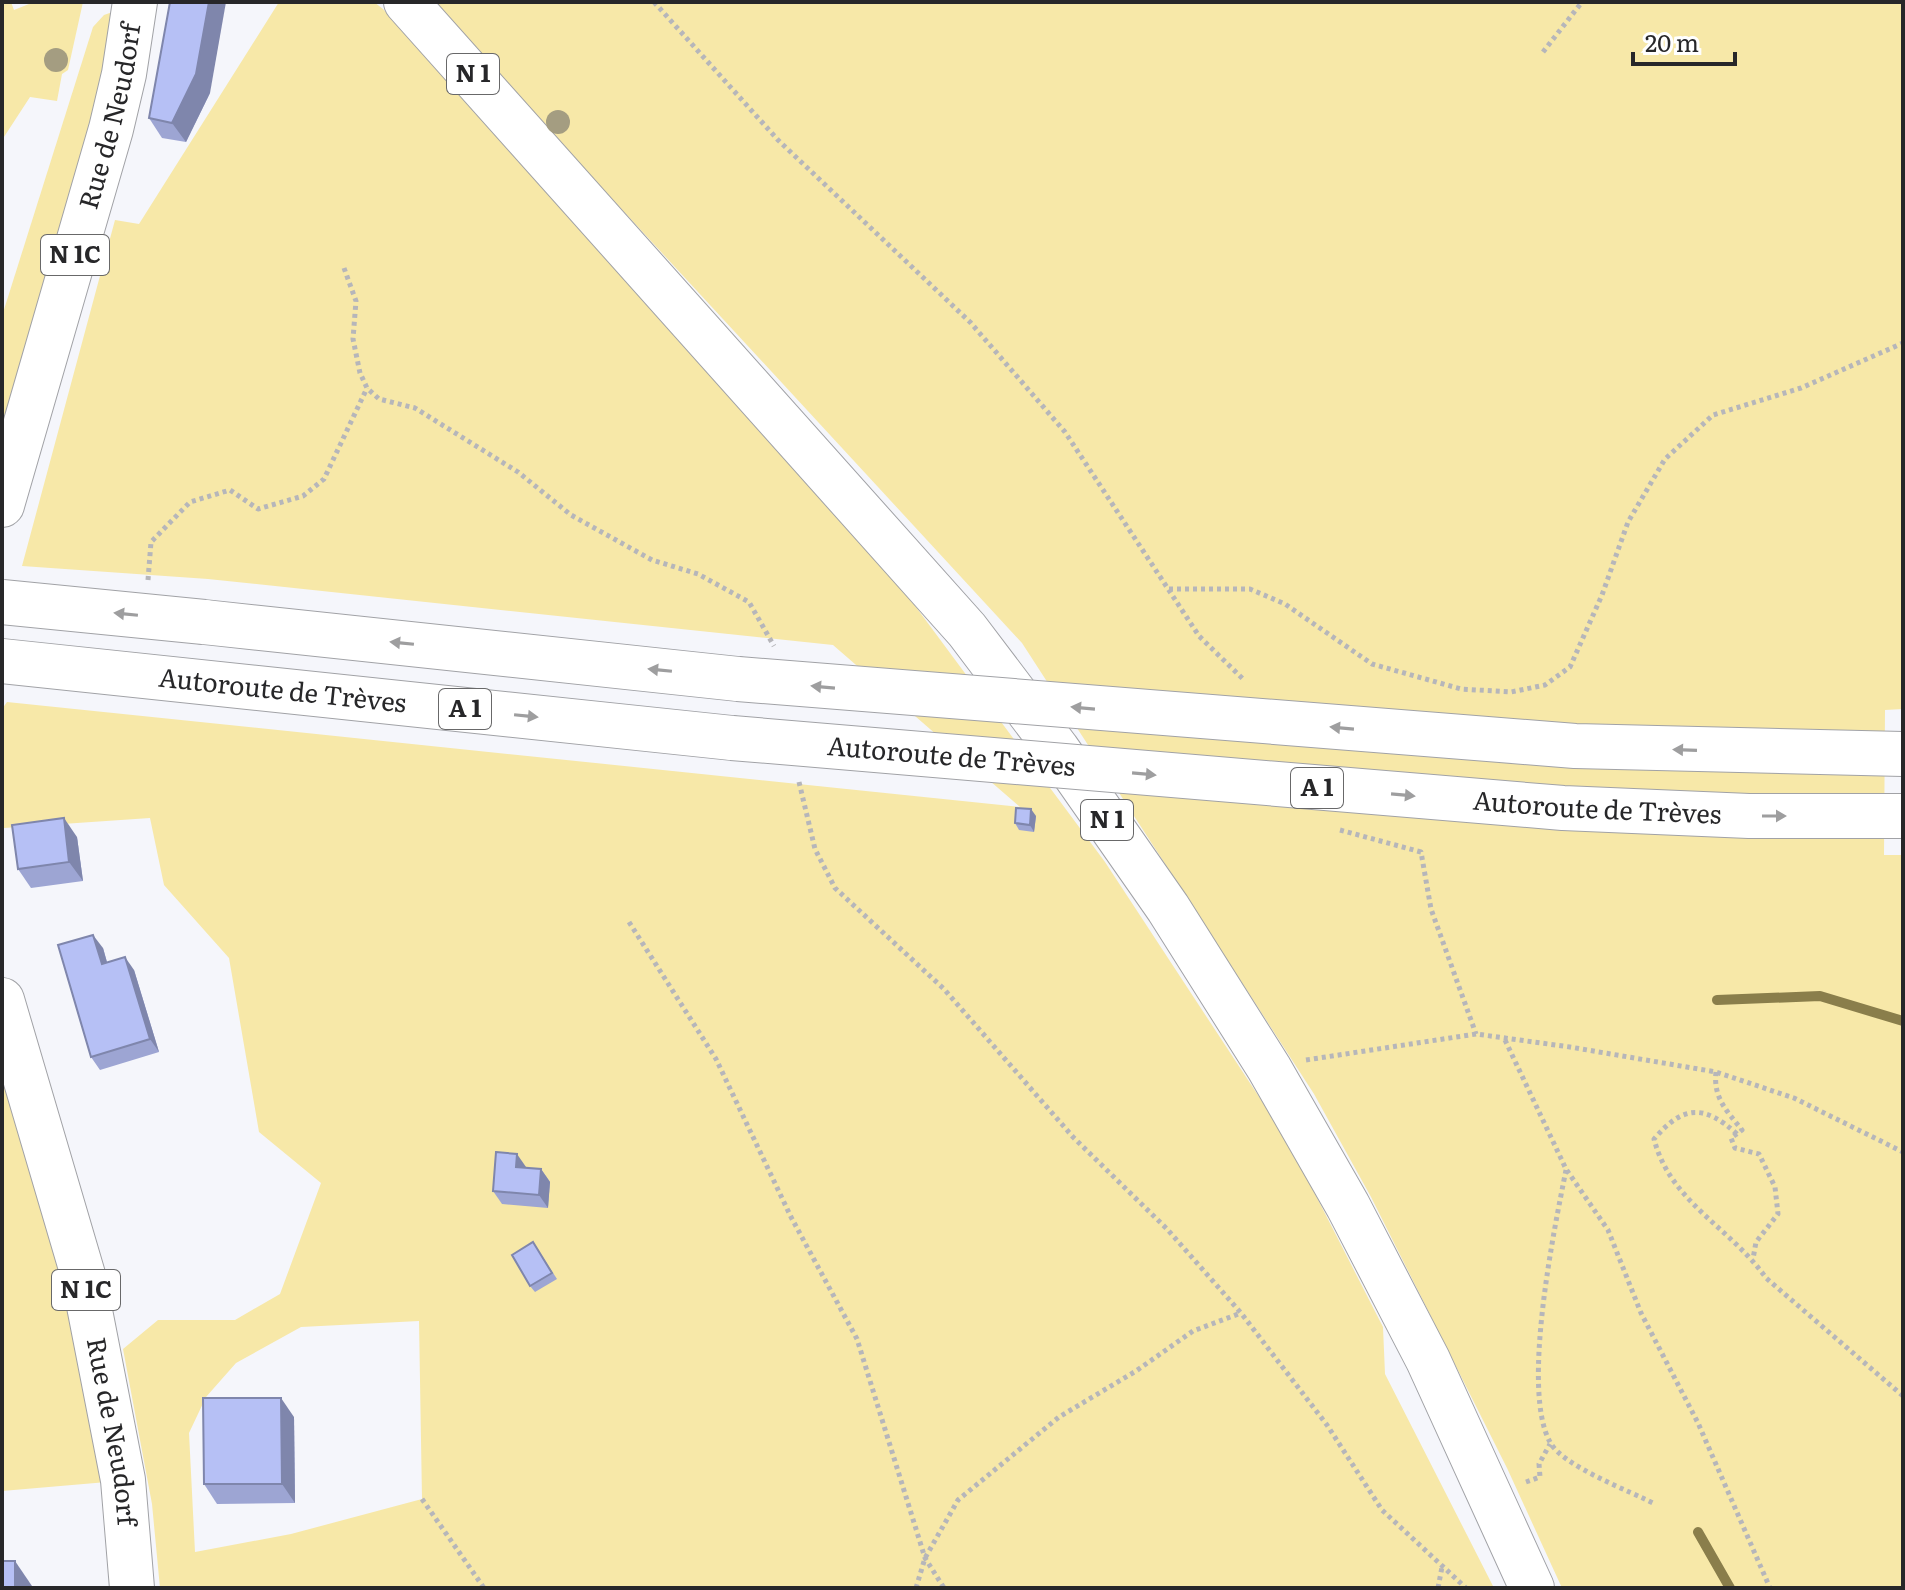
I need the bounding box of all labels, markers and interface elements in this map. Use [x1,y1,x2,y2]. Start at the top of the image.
scale bar [1633,16,1735,66]
street label: Rue de Neudorf [67,18,149,213]
text: 20 m [1645,24,1699,59]
road number: N 1 [447,54,499,94]
road number: N 1C [41,235,109,275]
one-way arrow [113,607,138,620]
one-way arrow [389,636,414,649]
street label: Autoroute de Trèves [157,656,408,721]
one-way arrow [647,664,672,677]
one-way arrow [810,680,835,693]
road number: A 1 [439,689,491,729]
one-way arrow [1070,701,1095,714]
one-way arrow [514,710,539,723]
one-way arrow [1329,721,1354,734]
street label: Autoroute de Trèves [826,724,1077,784]
one-way arrow [1672,743,1697,756]
one-way arrow [1132,768,1157,781]
road number: A 1 [1291,768,1343,808]
street label: Autoroute de Trèves [1472,778,1722,832]
one-way arrow [1391,789,1416,802]
road number: N 1 [1081,800,1133,840]
one-way arrow [1762,810,1787,822]
road number: N 1C [52,1270,120,1310]
street label: Rue de Neudorf [79,1334,149,1529]

